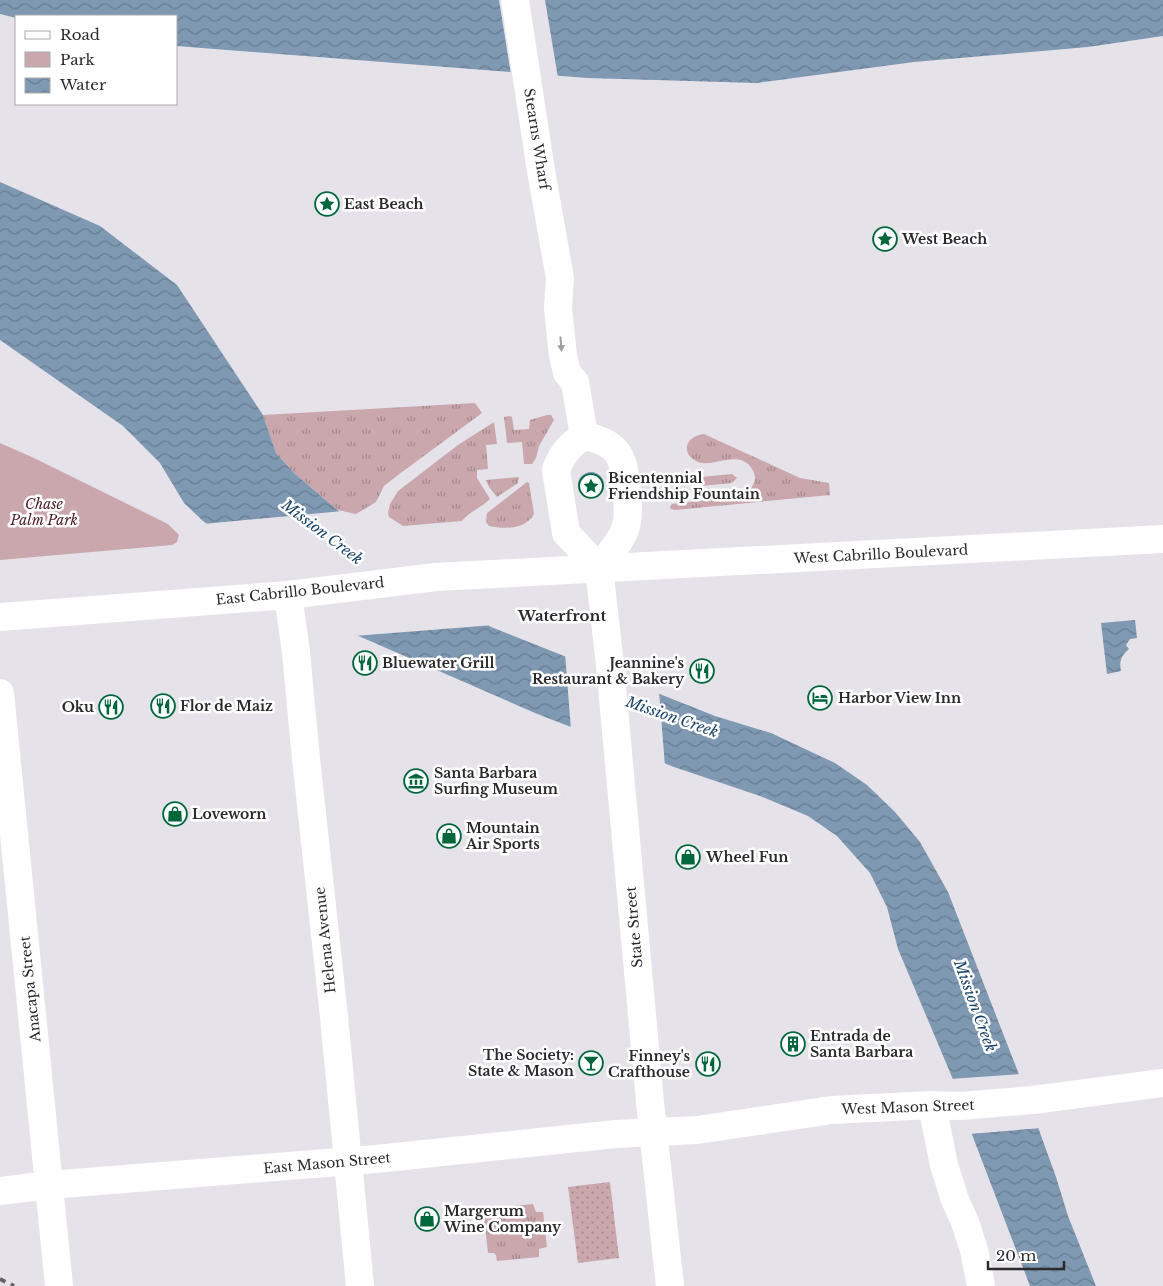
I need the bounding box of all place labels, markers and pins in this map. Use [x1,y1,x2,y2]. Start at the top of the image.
place icon: East Beach [314,191,340,217]
place label: East Beach [344,195,424,213]
place icon: West Beach [872,226,898,252]
place label: West Beach [901,230,987,248]
place label: Bicentennial Friendship Fountain [608,469,760,503]
place icon: Bicentennial Friendship Fountain [578,473,604,499]
restaurant icon: Bluewater Grill [352,650,378,676]
place label: Bluewater Grill [382,654,495,672]
place label: Jeannine's Restaurant & Bakery [532,654,685,688]
restaurant icon: Jeannine's Restaurant & Bakery [689,658,715,684]
hotel icon: Harbor View Inn [807,685,833,711]
place label: Harbor View Inn [838,689,961,707]
restaurant icon: Flor de Maiz [150,693,176,719]
restaurant icon: Oku [98,694,124,720]
place label: Flor de Maiz [180,697,273,715]
place label: Oku [62,698,94,716]
place label: Santa Barbara Surfing Museum [434,764,558,798]
museum icon: Santa Barbara Surfing Museum [403,768,429,794]
shop icon: Loveworn [162,801,188,827]
place label: Loveworn [192,805,267,823]
place label: Mountain Air Sports [465,819,540,853]
shop icon: Mountain Air Sports [436,823,462,849]
shop icon: Wheel Fun [675,844,701,870]
place label: Wheel Fun [705,848,788,866]
place label: Entrada de Santa Barbara [810,1027,913,1061]
building icon: Entrada de Santa Barbara [780,1031,806,1057]
place label: The Society: State & Mason [468,1046,574,1080]
place label: Finney's Crafthouse [608,1047,690,1081]
bar icon: The Society: State & Mason [578,1050,604,1076]
restaurant icon: Finney's Crafthouse [695,1051,721,1077]
place label: Margerum Wine Company [443,1202,562,1236]
shop icon: Margerum Wine Company [414,1206,440,1232]

